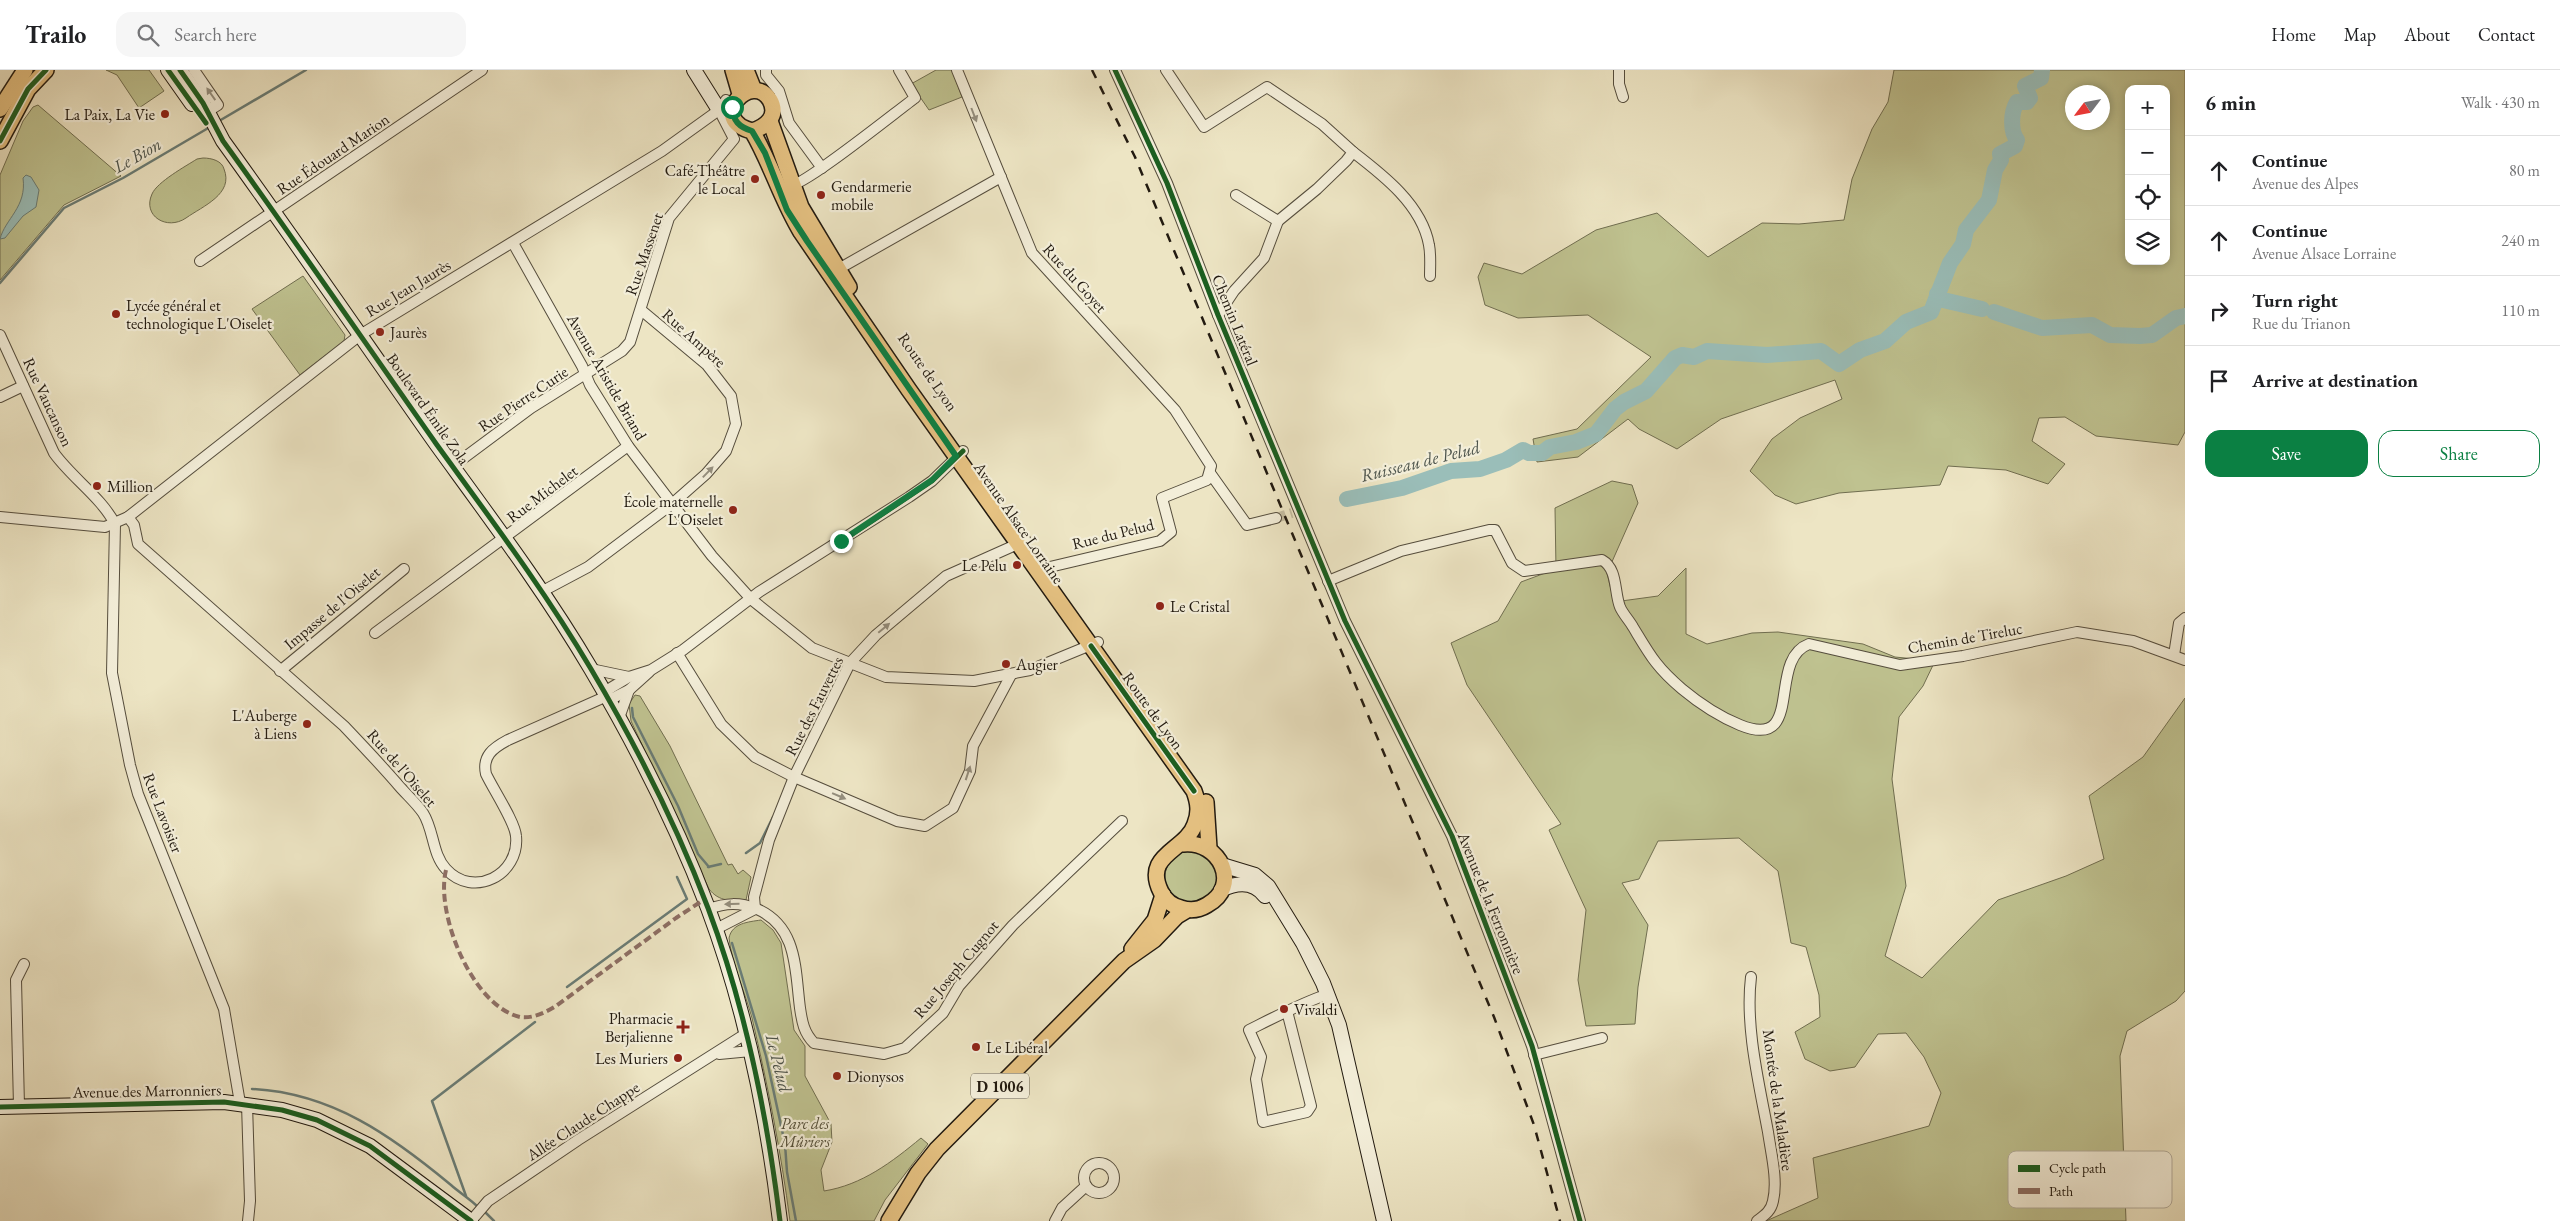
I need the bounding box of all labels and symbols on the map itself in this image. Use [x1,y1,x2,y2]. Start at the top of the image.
north arrow [2065,85,2110,130]
one-way arrow [206,87,216,101]
route start [721,96,744,119]
place label: La Paix, La Vie [64,104,155,125]
marker: La Paix, La Vie [159,108,171,120]
street label: Rue Édouard Marion [273,108,394,199]
one-way arrow [971,108,979,123]
water label: Le Bion [108,132,165,178]
place label: Café-Théâtre le Local [665,160,745,199]
marker: Café-Théâtre le Local [749,173,761,185]
place label: Gendarmerie mobile [831,176,911,215]
marker: Gendarmerie mobile [815,189,827,201]
street label: Rue Massenet [620,210,668,298]
street label: Rue du Goyet [1038,239,1112,317]
street label: Rue Jean Jaurès [361,254,455,322]
street label: Chemin Latéral [1207,271,1263,369]
place label: Lycée général et technologique L'Oiselet [126,295,272,334]
street label: Rue Ampère [658,304,730,372]
marker: Lycée général et technologique L'Oiselet [110,308,122,320]
street label: Avenue Aristide Briand [562,309,652,445]
place label: Jaurès [388,322,427,343]
marker: Jaurès [374,326,386,338]
street label: Route de Lyon [893,329,963,416]
street label: Boulevard Émile Zola [382,349,475,470]
street label: Rue Vaucanson [18,354,78,450]
street label: Rue Pierre Curie [474,361,572,437]
water label: Ruisseau de Pelud [1358,435,1483,487]
street label: Avenue Alsace Lorraine [968,457,1069,588]
street label: Rue Michelet [502,460,582,528]
one-way arrow [702,466,714,478]
place label: Million [107,476,154,497]
marker: Million [91,480,103,492]
place label: École maternelle L'Oiselet [623,491,723,530]
marker: École maternelle L'Oiselet [727,504,739,516]
street label: Rue du Pelud [1070,513,1157,554]
route end [830,530,853,553]
place label: Le Pelu [962,555,1008,576]
marker: Le Pelu [1011,559,1023,571]
street label: Impasse de l'Oiselet [280,562,384,654]
place label: Le Cristal [1170,596,1230,617]
marker: Le Cristal [1154,600,1166,612]
street label: Chemin de Tireluc [1906,618,2024,658]
one-way arrow [877,623,890,634]
street label: Rue des Fauvettes [780,653,848,759]
place label: Augier [1015,654,1059,675]
marker: Augier [1000,658,1012,670]
street label: Route de Lyon [1118,668,1189,755]
place label: L'Auberge à Liens [232,705,297,744]
marker: L'Auberge à Liens [301,718,313,730]
street label: Rue de l'Oiselet [362,725,442,811]
one-way arrow [964,765,972,780]
street label: Rue Lavoisier [138,770,188,856]
one-way arrow [832,793,846,801]
street label: Avenue de la Ferronnière [1453,828,1529,977]
one-way arrow [724,900,740,908]
street label: Rue Joseph Cugnot [909,916,1003,1022]
place label: Vivaldi [1294,999,1337,1020]
marker: Vivaldi [1278,1003,1290,1015]
place label: Pharmacie Berjalienne [605,1008,673,1047]
marker: Pharmacie Berjalienne [677,1021,689,1033]
street label: Montée de la Maladière [1758,1028,1798,1172]
water label: Le Pelud [760,1030,798,1095]
place label: Le Libéral [986,1037,1048,1058]
marker: Le Libéral [970,1041,982,1053]
place label: Les Muriers [595,1048,668,1069]
marker: Les Muriers [672,1052,684,1064]
place label: Dionysos [847,1066,904,1087]
marker: Dionysos [831,1070,843,1082]
road number: D 1006 [971,1074,1029,1098]
street label: Allée Claude Chappe [522,1077,644,1166]
street label: Avenue des Marronniers [72,1079,221,1103]
park label: Parc des Mûriers [779,1113,831,1152]
legend [2008,1151,2172,1208]
text: Cycle path [2049,1159,2106,1177]
text: Path [2049,1182,2073,1200]

